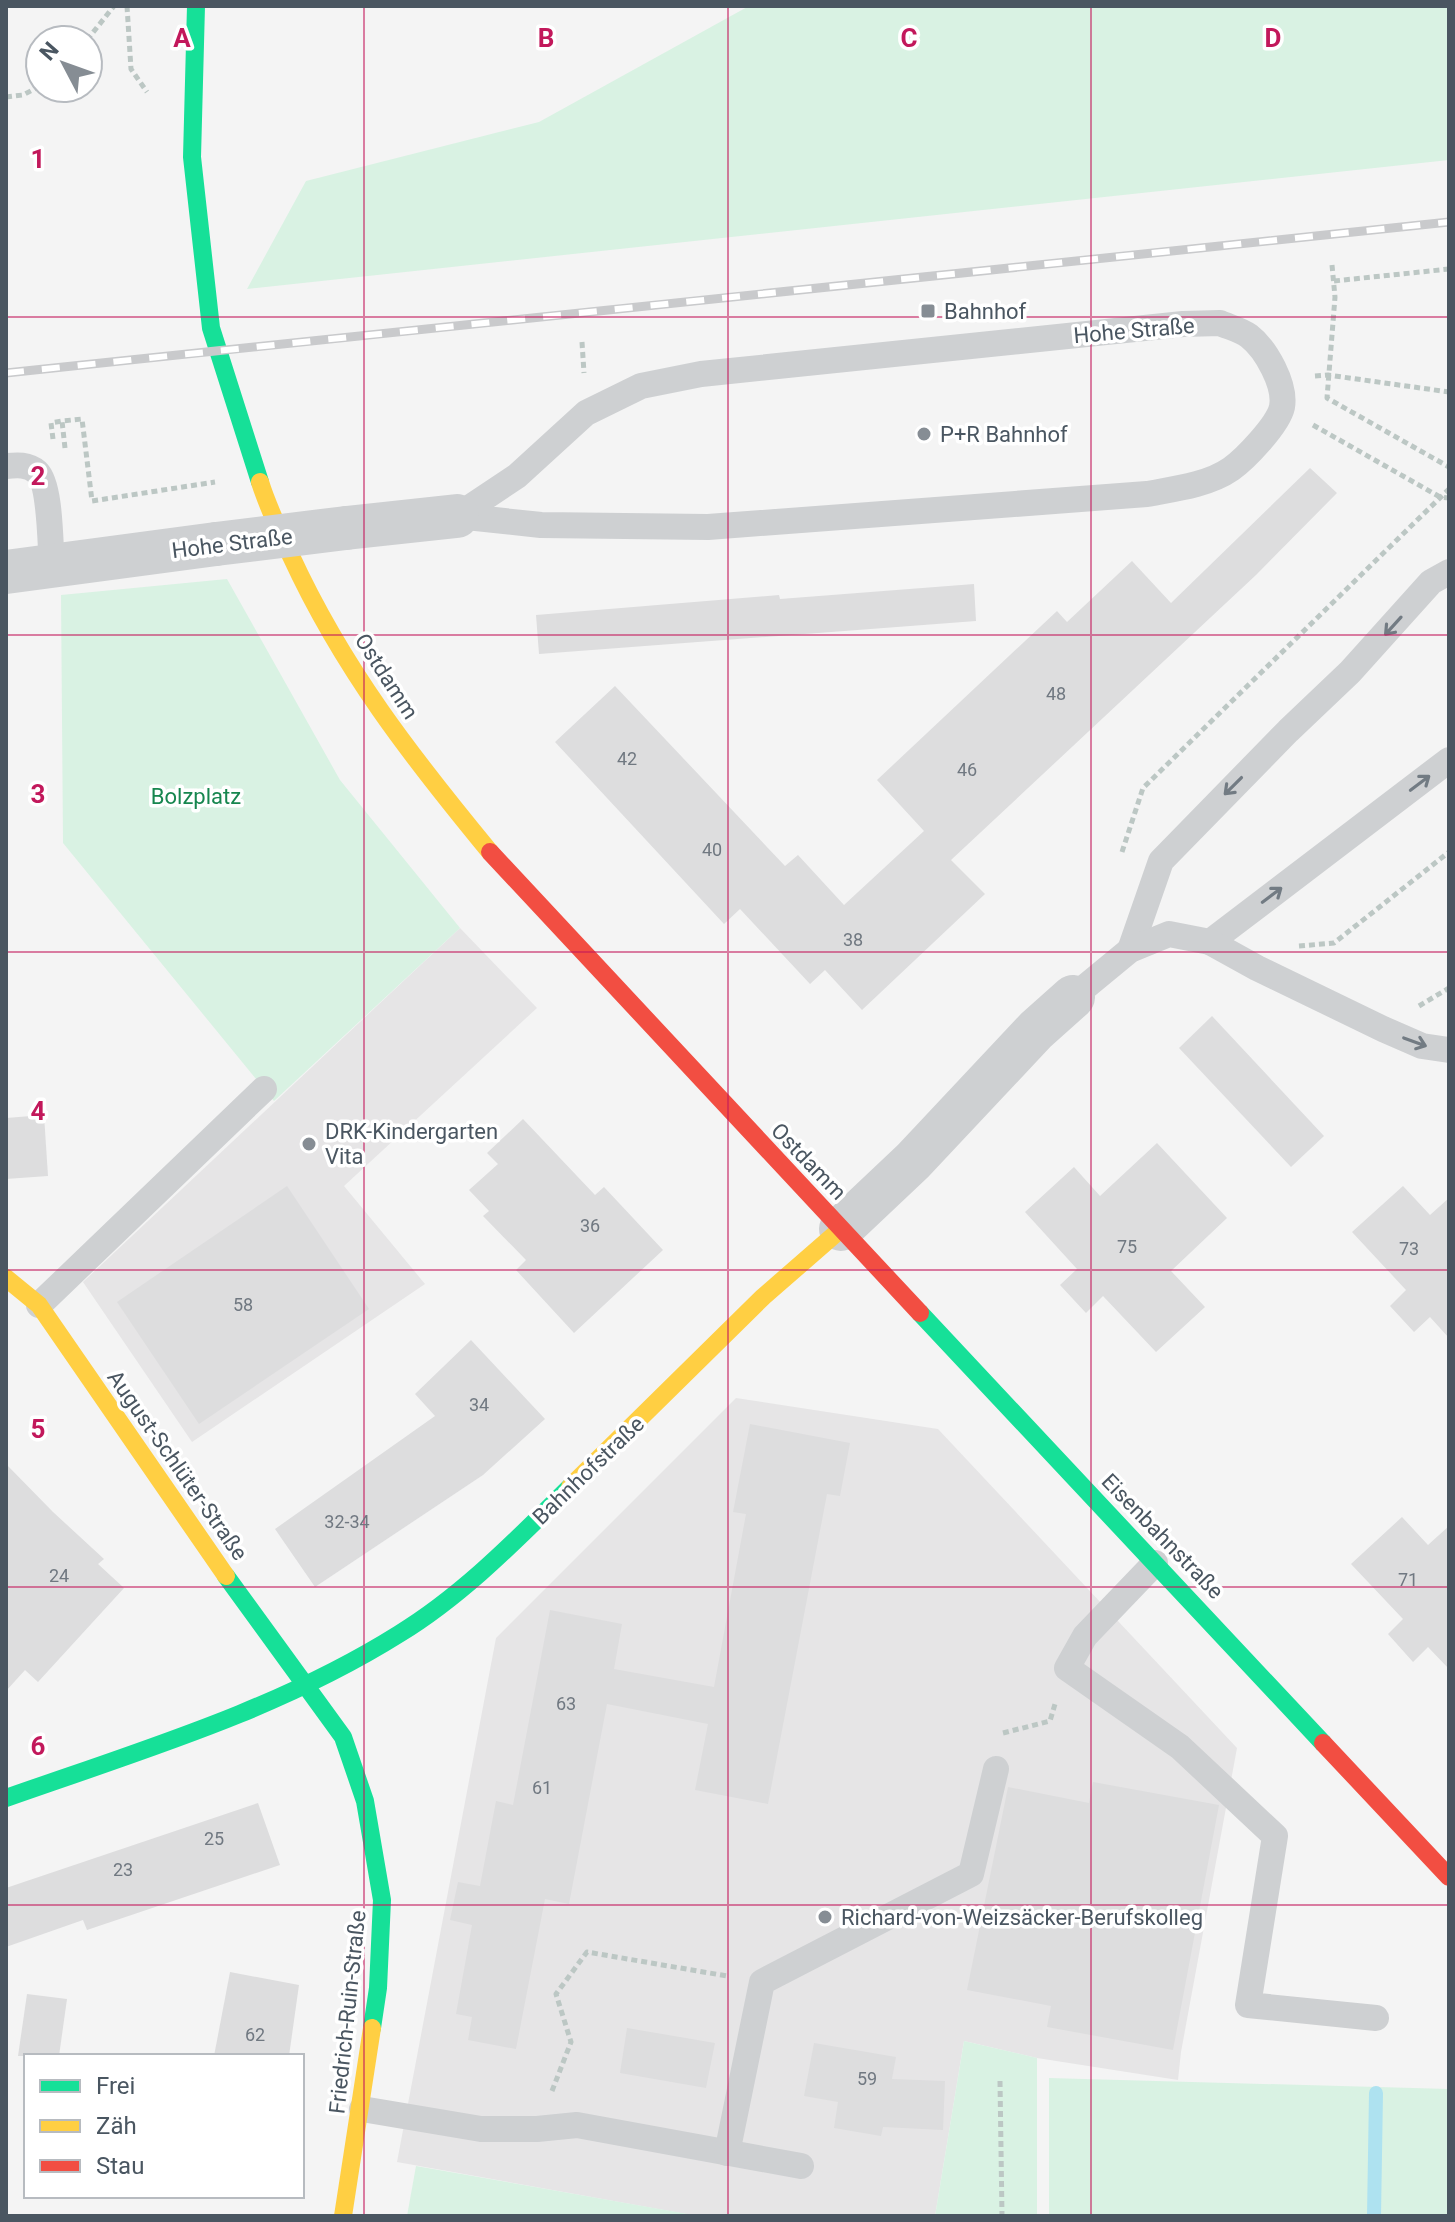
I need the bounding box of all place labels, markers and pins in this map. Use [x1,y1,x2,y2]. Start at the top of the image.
place label: Bahnhof [944,299,1027,324]
marker: Bahnhof [919,302,937,320]
place label: P+R Bahnhof [940,422,1068,447]
marker: P+R Bahnhof [915,425,933,443]
place label: DRK-Kindergarten Vita [325,1119,498,1169]
marker: DRK-Kindergarten Vita [300,1135,318,1153]
place label: Richard-von-Weizsäcker-Berufskolleg [841,1905,1203,1930]
marker: Richard-von-Weizsäcker-Berufskolleg [816,1908,834,1926]

